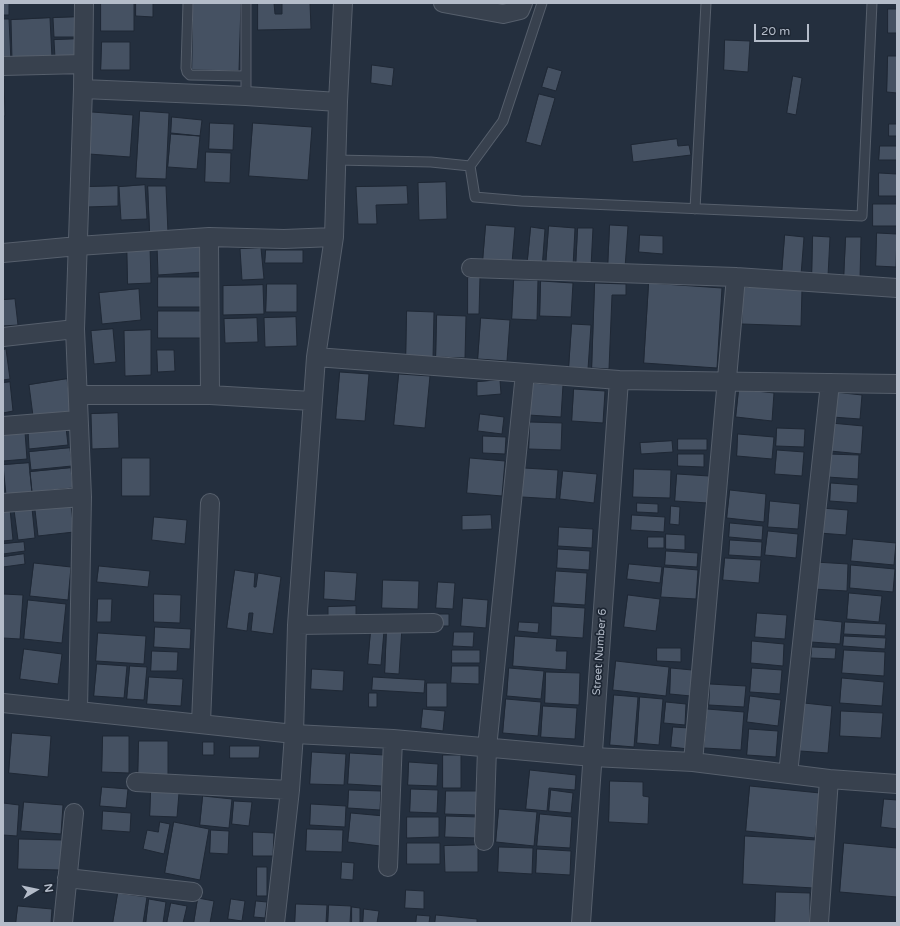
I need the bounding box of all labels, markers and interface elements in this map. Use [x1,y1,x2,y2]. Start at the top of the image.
scale bar [756,16,811,42]
text: 20 m [761,24,790,38]
street label: Street Number 6 [590,608,610,696]
north arrow [16,870,56,910]
text: N [41,883,55,893]

